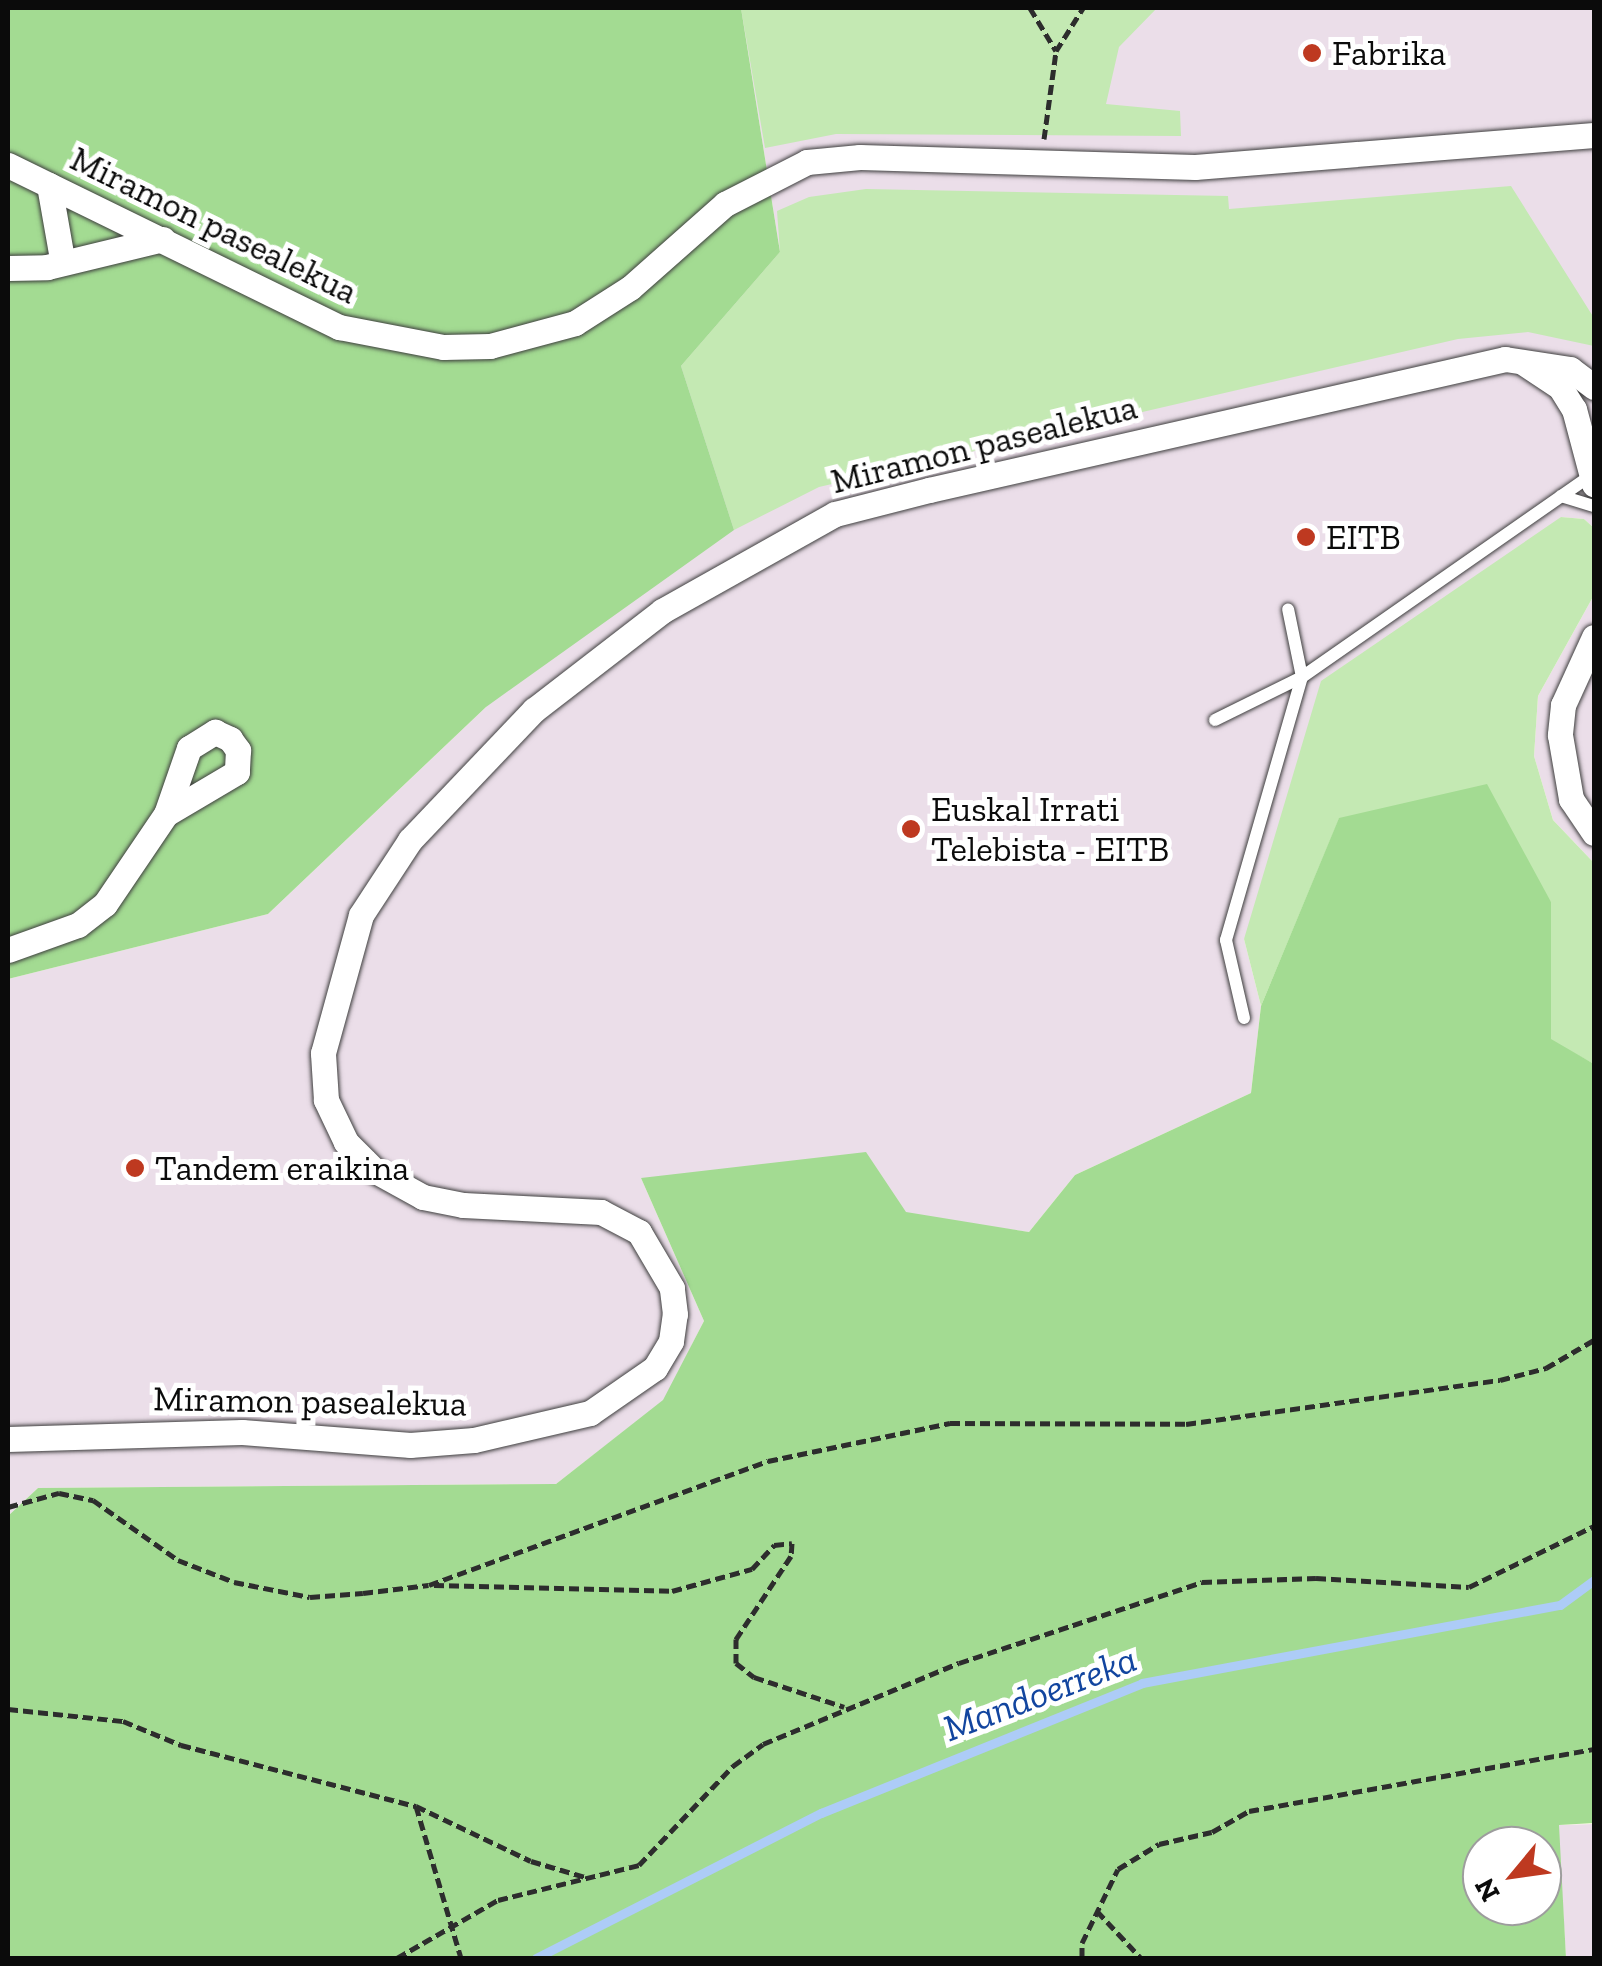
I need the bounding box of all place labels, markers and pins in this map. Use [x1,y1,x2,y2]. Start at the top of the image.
place label: Fabrika [1332,32,1446,74]
marker: Fabrika [1301,42,1323,64]
place label: EITB [1326,516,1401,558]
marker: EITB [1295,526,1317,548]
place label: Euskal Irrati Telebista - EITB [931,788,1169,870]
marker: Euskal Irrati Telebista - EITB [900,818,922,840]
place label: Tandem eraikina [155,1147,409,1189]
marker: Tandem eraikina [124,1157,146,1179]

